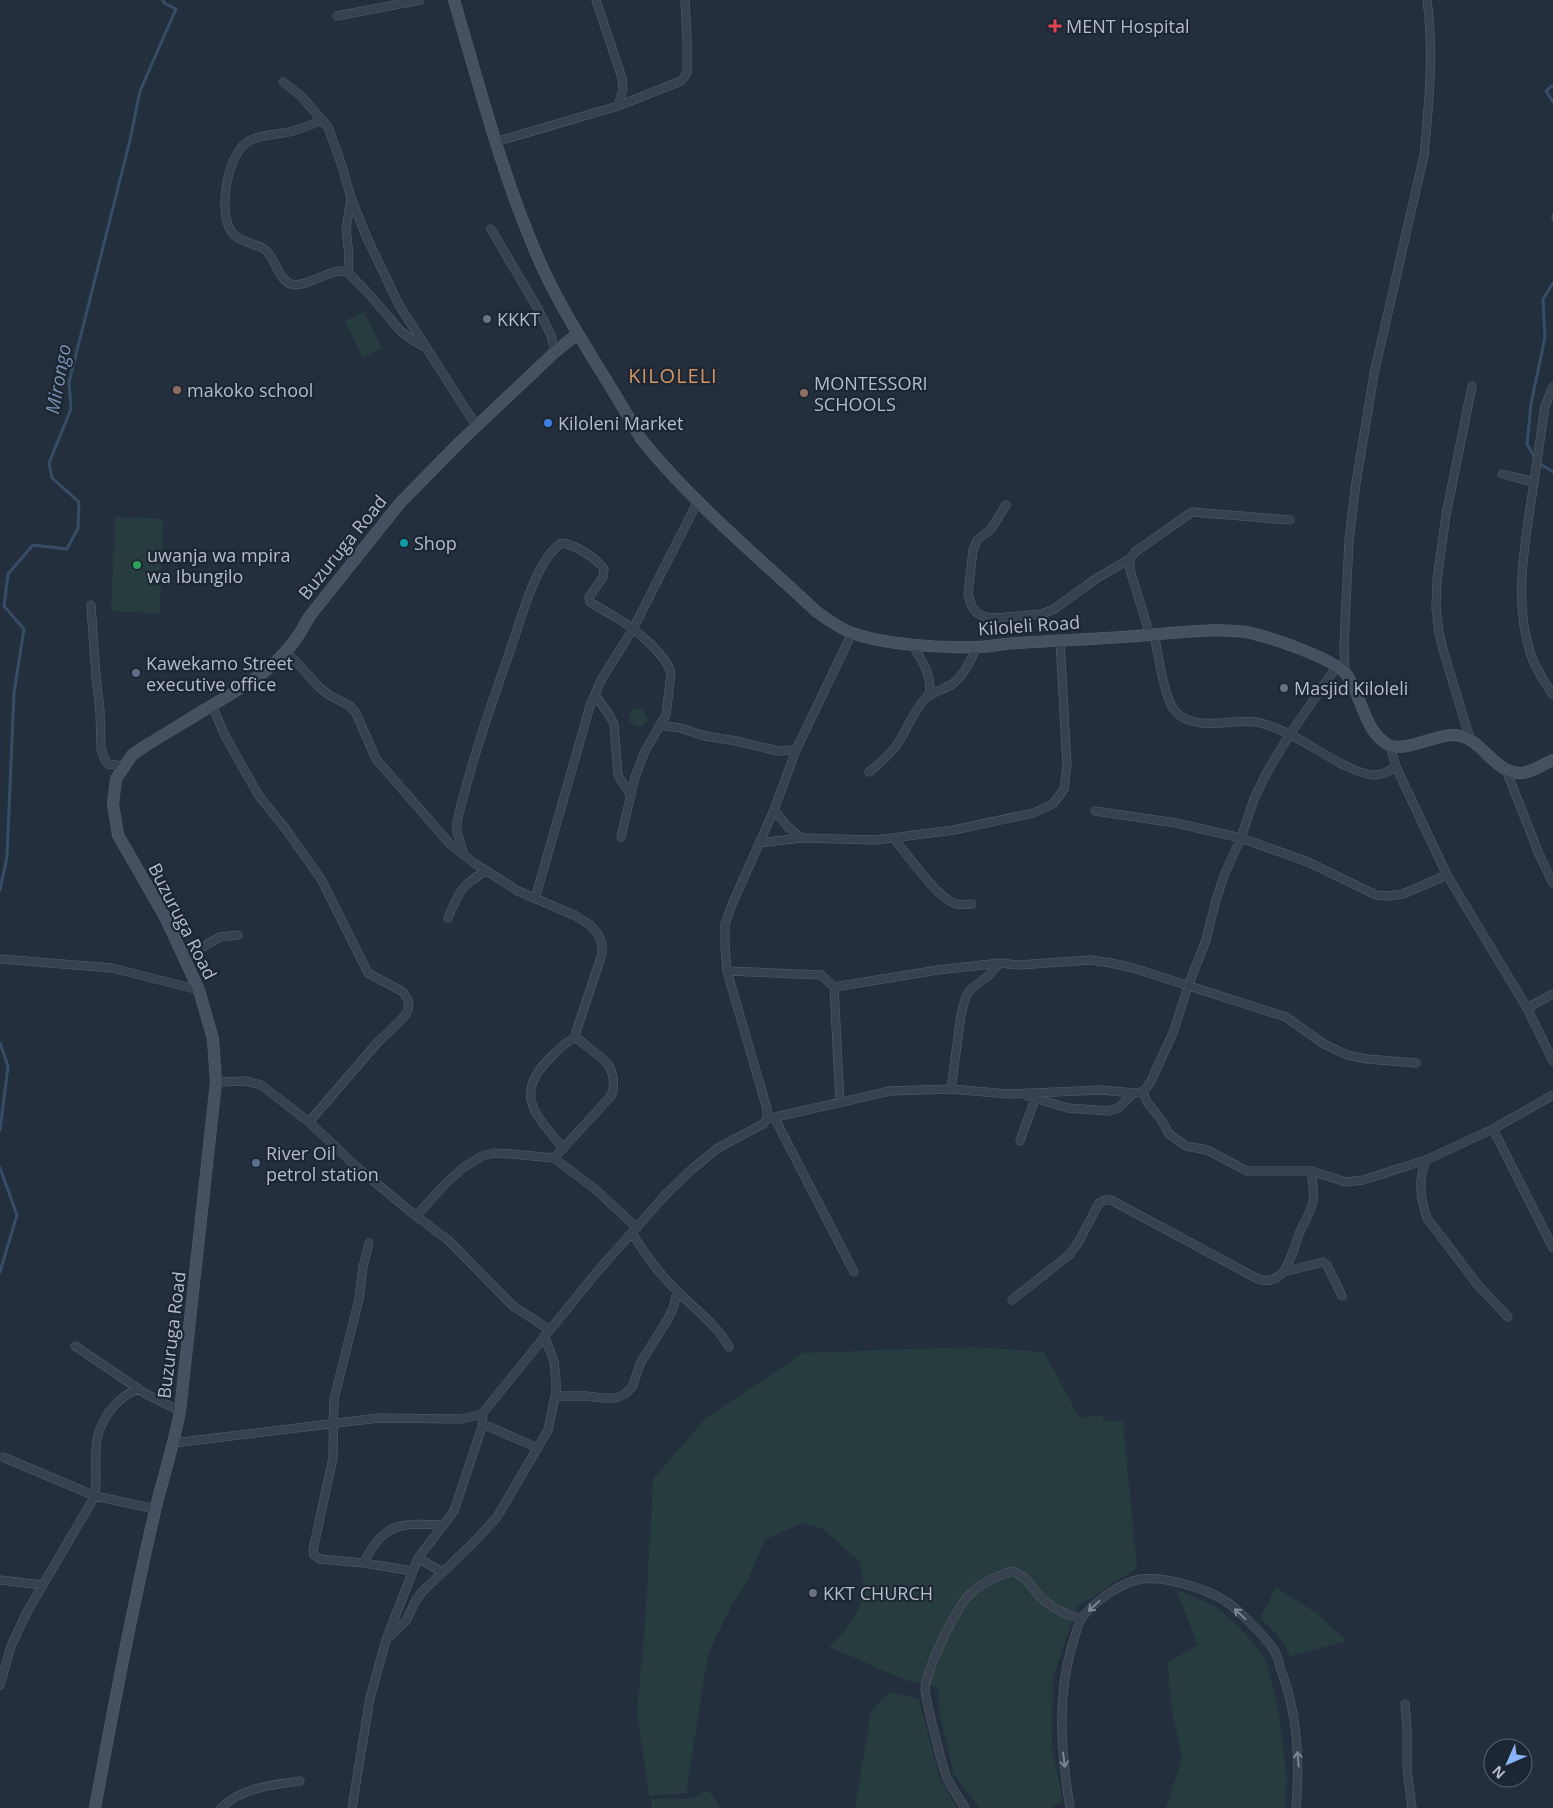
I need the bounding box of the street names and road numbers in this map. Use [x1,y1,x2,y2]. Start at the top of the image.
street label: Buzuruga Road [292,490,392,604]
street label: Kiloleli Road [977,609,1081,641]
street label: Buzuruga Road [143,859,223,983]
street label: Buzuruga Road [151,1270,191,1400]

